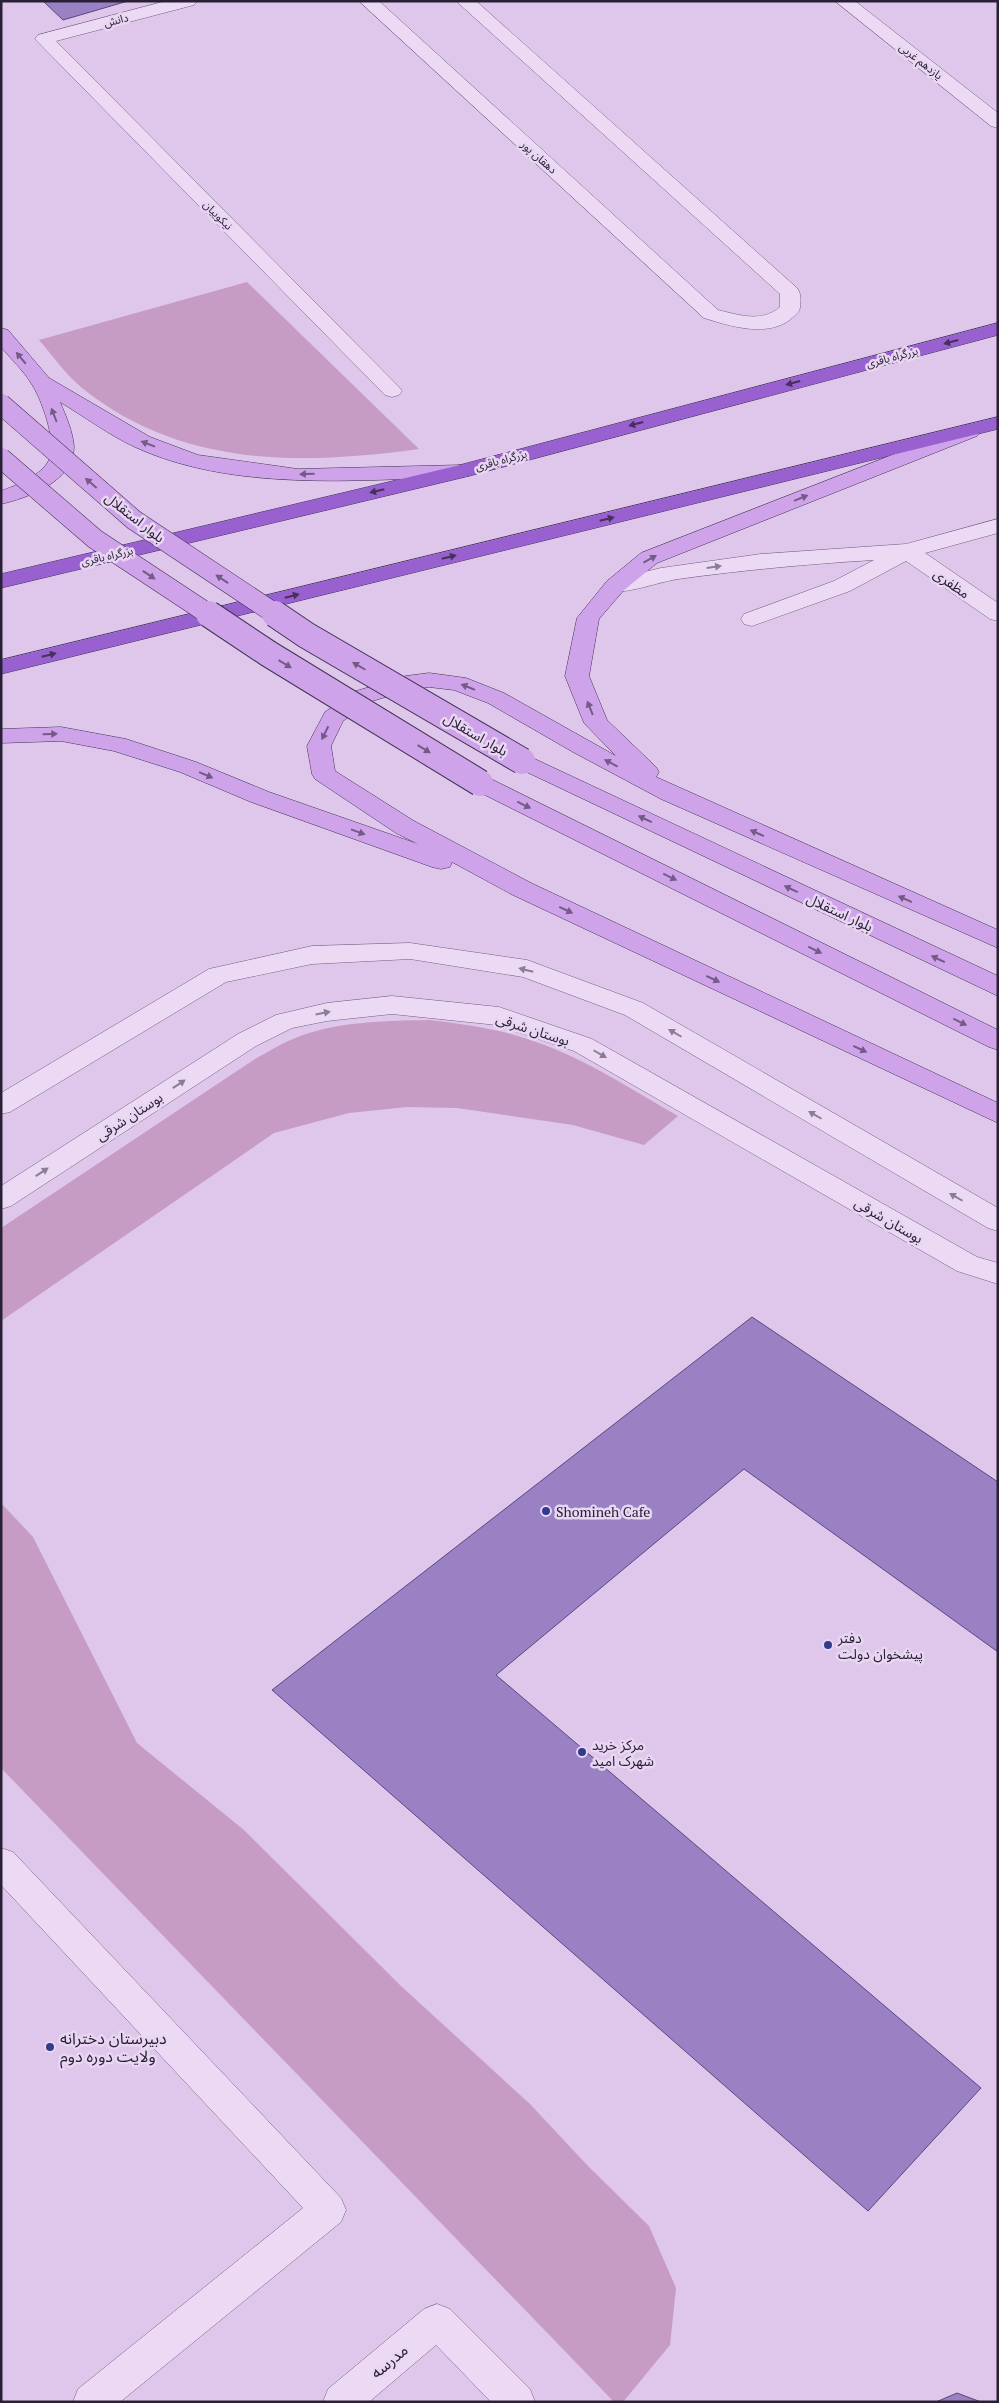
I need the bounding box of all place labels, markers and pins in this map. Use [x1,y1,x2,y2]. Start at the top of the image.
place label: Shomineh Cafe [556,1502,650,1521]
marker: Shomineh Cafe [540,1505,552,1517]
place label: دفتر پیشخوان دولت [837,1628,923,1664]
marker: دفتر پیشخوان دولت [822,1639,834,1651]
place label: مرکز خرید شهرک امید [592,1735,654,1770]
marker: مرکز خرید شهرک امید [576,1746,588,1758]
place label: دبیرستان دخترانه ولایت دوره دوم [60,2027,167,2069]
marker: دبیرستان دخترانه ولایت دوره دوم [44,2041,56,2053]

